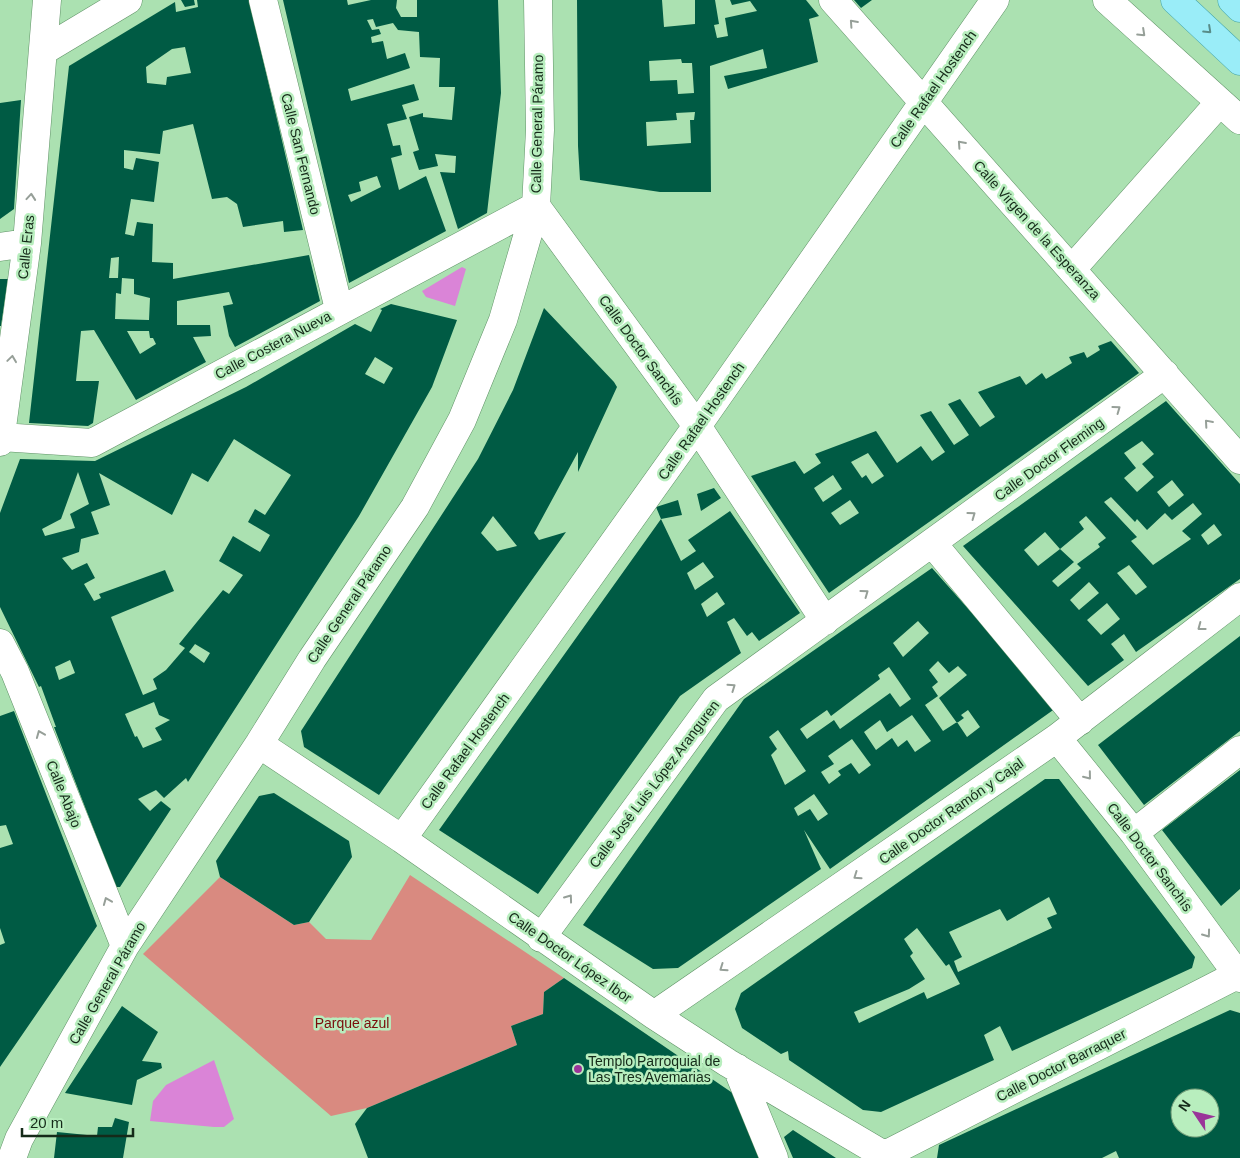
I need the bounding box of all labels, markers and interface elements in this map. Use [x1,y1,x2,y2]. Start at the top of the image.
one-way arrow [850,19,859,28]
one-way arrow [1202,24,1211,33]
street label: Calle Rafael Hostench [886,27,980,151]
one-way arrow [1137,27,1146,36]
street label: Calle General Páramo [528,54,546,193]
street label: Calle San Fernando [278,92,324,217]
one-way arrow [958,141,967,150]
street label: Calle Virgen de la Esperanza [970,157,1104,303]
one-way arrow [25,193,36,201]
street label: Calle Eras [15,214,37,280]
street label: Calle Doctor Sanchís [596,292,686,408]
street label: Calle Costera Nueva [212,308,334,382]
one-way arrow [6,354,17,362]
street label: Calle Rafael Hostench [654,359,748,483]
one-way arrow [1111,406,1121,415]
street label: Calle Doctor Fleming [991,414,1107,504]
one-way arrow [1205,420,1214,429]
one-way arrow [966,512,976,521]
street label: Calle General Páramo [304,542,394,666]
one-way arrow [859,590,869,599]
one-way arrow [1197,621,1207,630]
one-way arrow [726,684,736,693]
street label: Calle Rafael Hostench [418,690,512,812]
street label: Calle José Luis López Aranguren [586,697,722,871]
one-way arrow [36,730,46,739]
street label: Calle Doctor Ramón y Cajal [876,755,1026,867]
street label: Calle Abajo [43,758,85,830]
one-way arrow [1082,770,1090,779]
street label: Calle Doctor Sanchís [1104,800,1196,914]
one-way arrow [853,870,863,879]
one-way arrow [564,895,572,904]
one-way arrow [103,897,113,906]
street label: Calle Doctor López Ibor [505,908,635,1006]
street label: Calle General Páramo [65,919,149,1047]
one-way arrow [1201,928,1209,937]
one-way arrow [719,962,729,971]
park label: Parque azul [315,1015,389,1031]
street label: Calle Doctor Barraquer [994,1025,1129,1105]
place label: Templo Parroquial de Las Tres Avemarias [588,1053,721,1085]
marker: Templo Parroquial de Las Tres Avemarias [572,1063,584,1075]
north arrow [1170,1088,1220,1138]
text: N [1175,1097,1194,1114]
scale bar [22,1106,134,1138]
text: 20 m [30,1114,63,1131]

